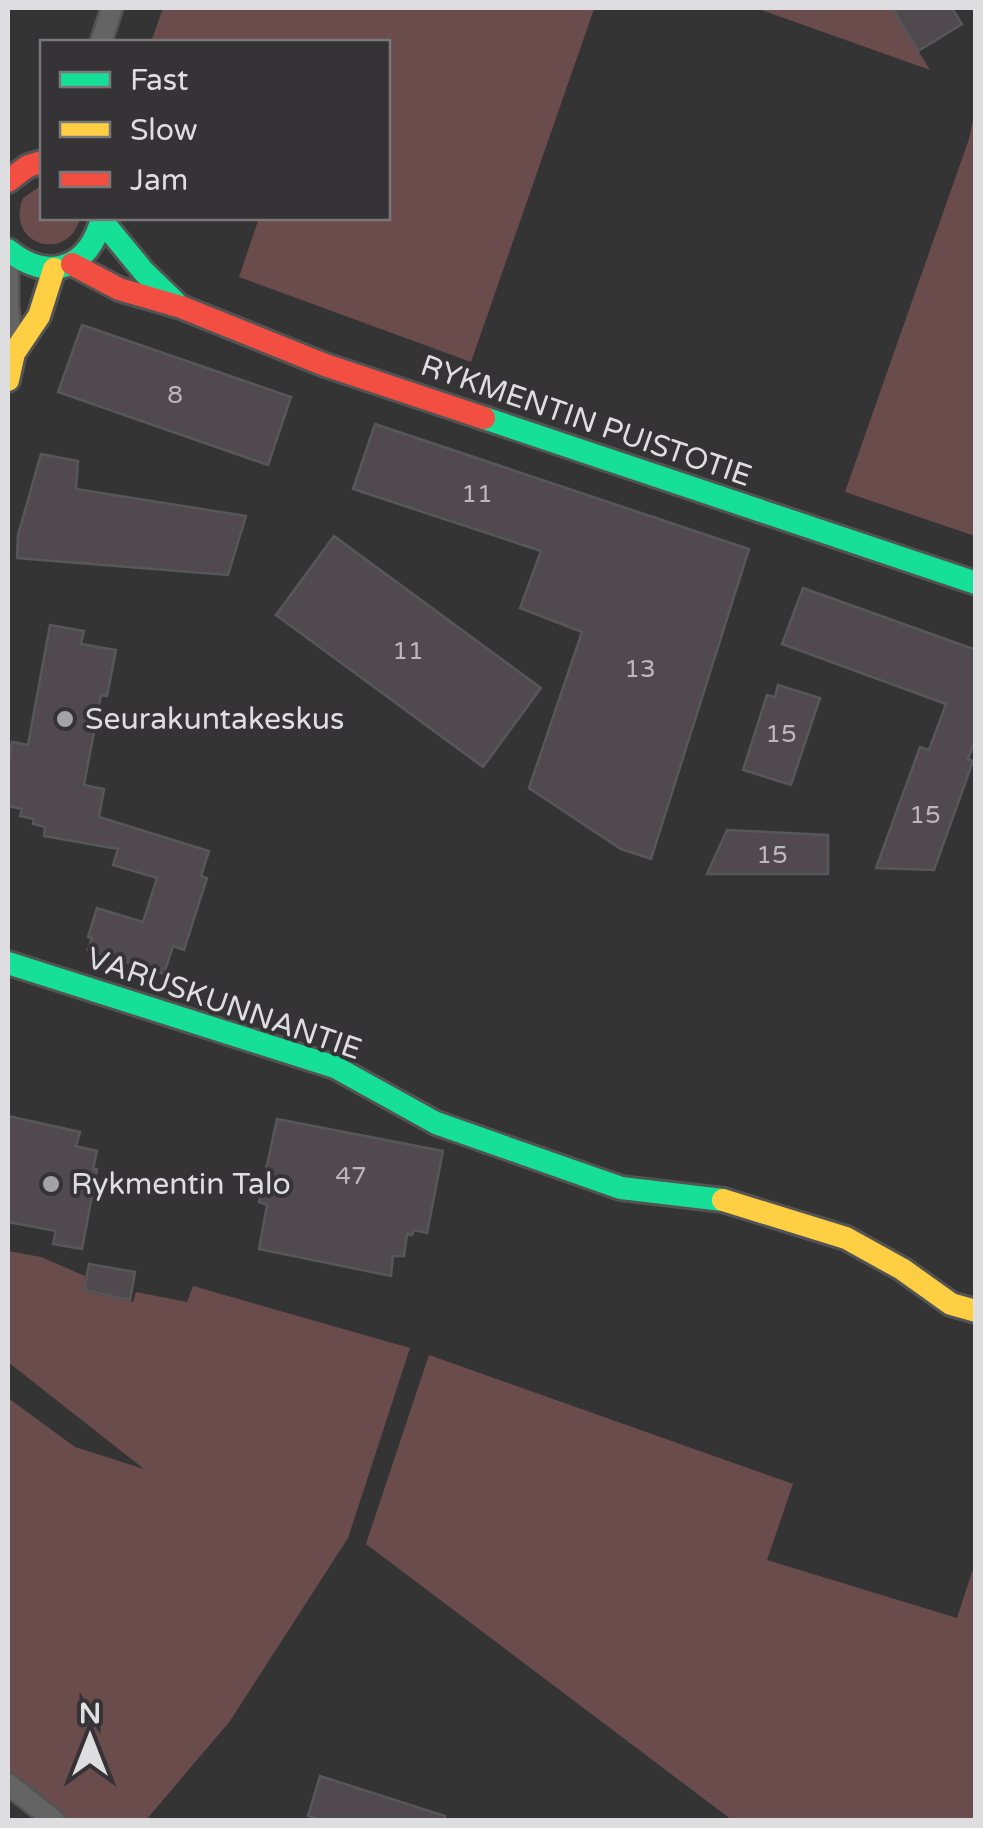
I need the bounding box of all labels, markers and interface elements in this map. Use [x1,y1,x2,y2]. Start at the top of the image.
legend [40,40,390,220]
text: Fast [130,62,189,99]
text: Slow [130,112,198,149]
text: Jam [130,162,188,199]
street label: RYKMENTIN PUISTOTIE [416,347,756,495]
house number: 8 [167,380,183,410]
house number: 11 [461,479,493,509]
house number: 11 [392,636,424,666]
house number: 13 [624,654,656,684]
place label: Seurakuntakeskus [85,701,344,738]
marker: Seurakuntakeskus [54,708,76,730]
house number: 15 [765,719,797,749]
house number: 15 [909,800,941,830]
house number: 15 [756,840,788,870]
street label: VARUSKUNNANTIE [82,940,366,1068]
house number: 47 [335,1161,367,1191]
place label: Rykmentin Talo [71,1166,291,1203]
marker: Rykmentin Talo [40,1173,62,1195]
north arrow [40,1688,140,1788]
text: N [79,1697,101,1731]

